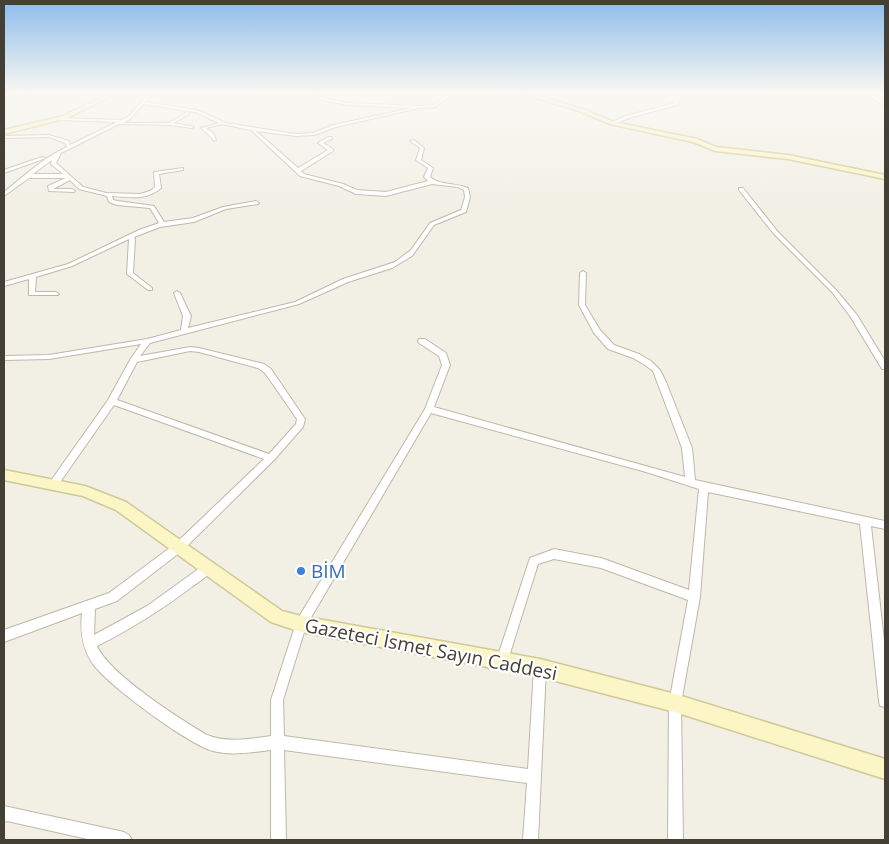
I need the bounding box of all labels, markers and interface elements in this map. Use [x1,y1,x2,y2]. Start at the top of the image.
place label: BİM [311,558,346,584]
marker: BİM [295,565,307,577]
street label: Gazeteci İsmet Sayın Caddesi [303,612,559,686]

